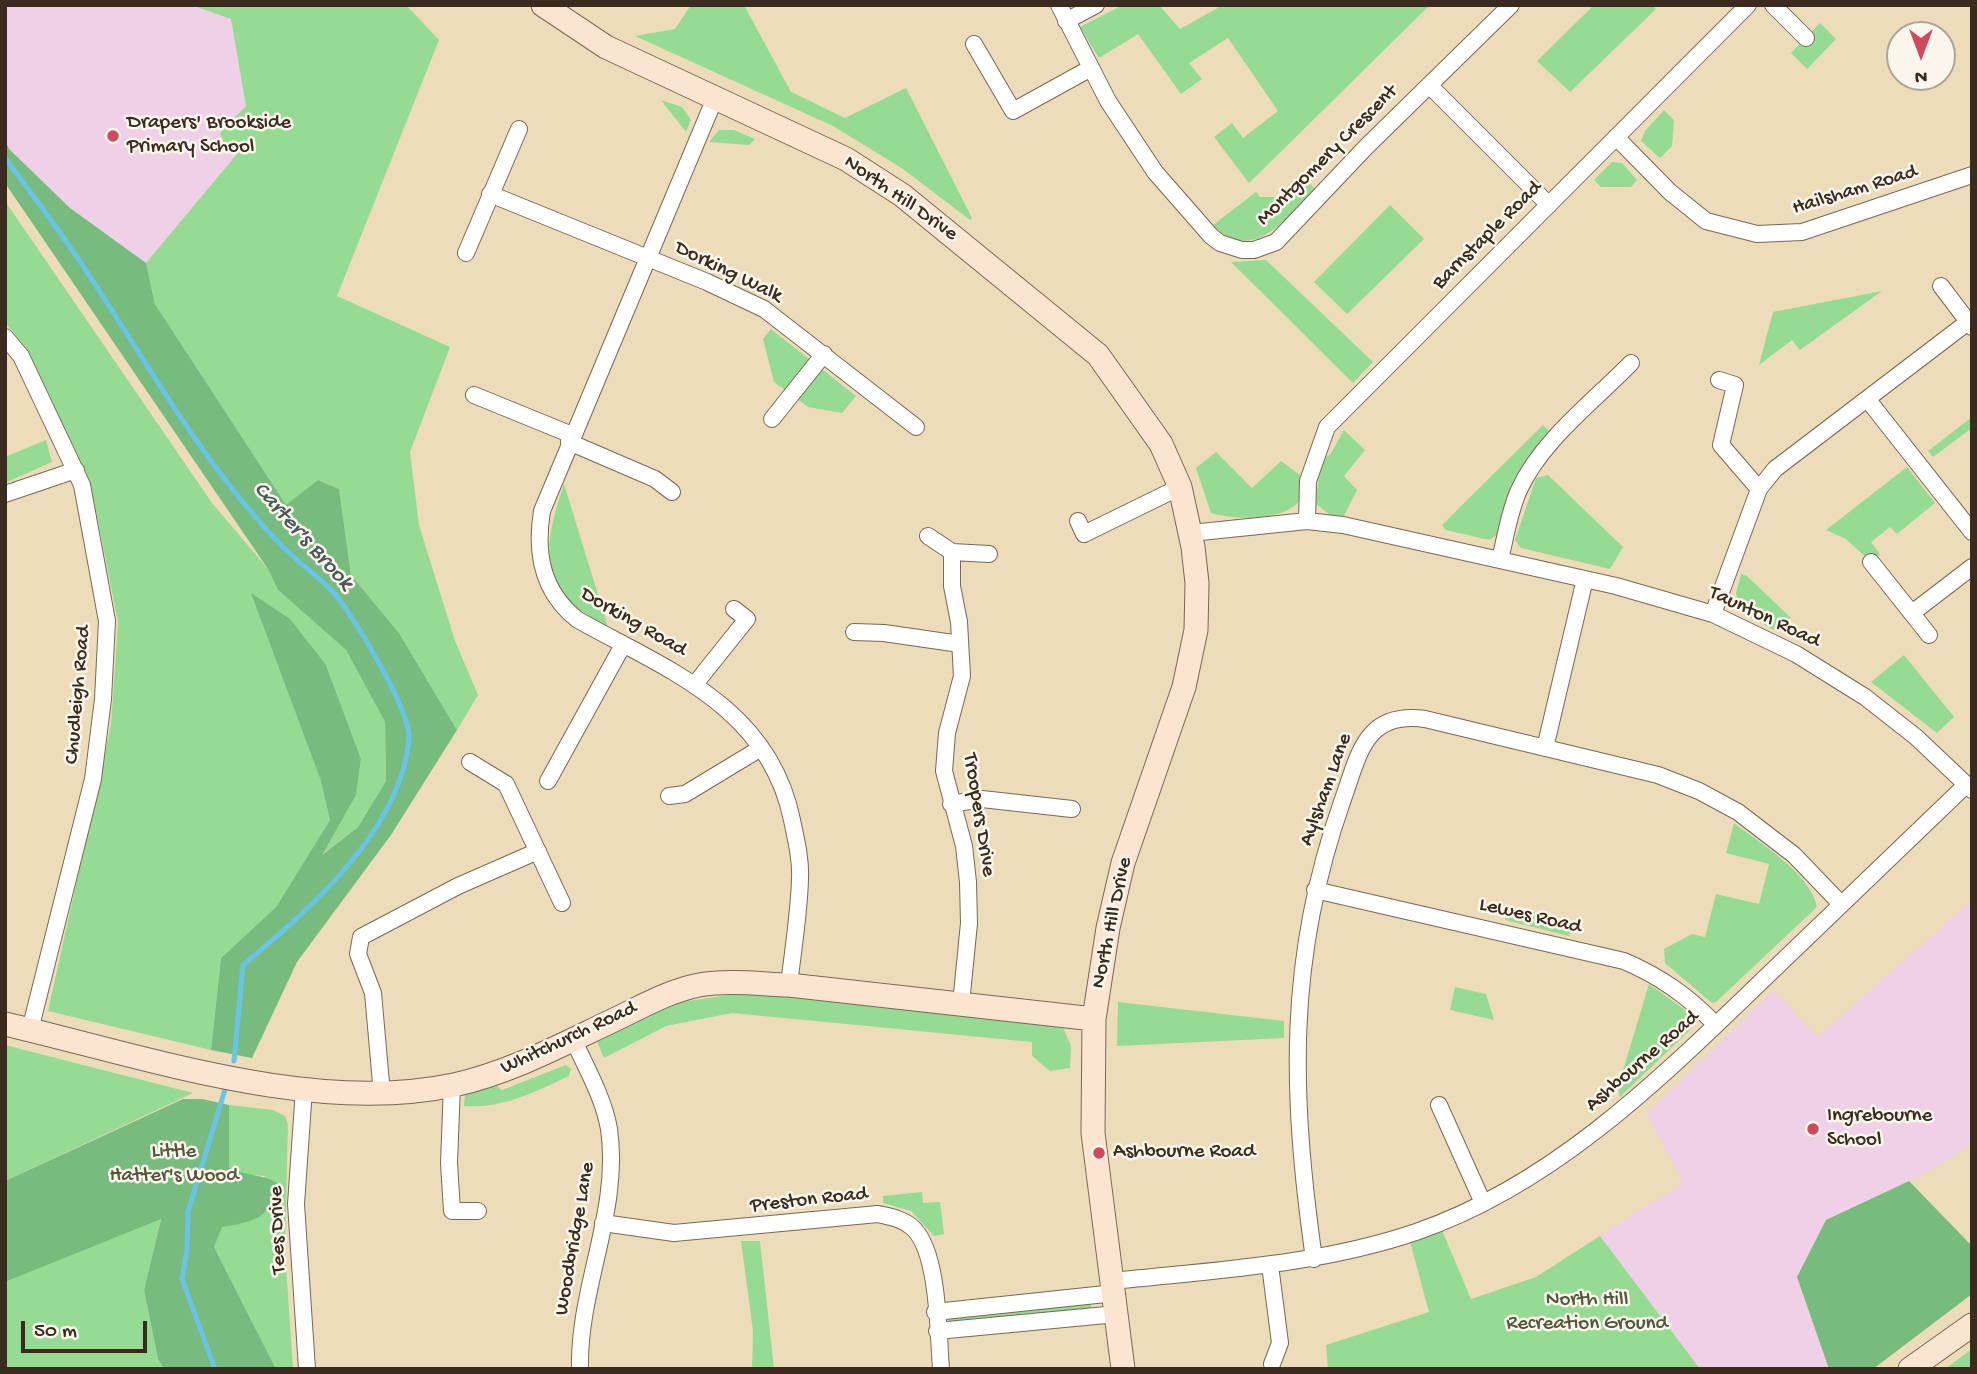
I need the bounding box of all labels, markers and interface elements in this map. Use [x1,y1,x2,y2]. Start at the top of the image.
north arrow [1886,21,1956,91]
text: N [1915,64,1927,87]
street label: Montgomery Crescent [1252,80,1404,232]
place label: Drapers' Brookside Primary School [127,111,291,161]
marker: Drapers' Brookside Primary School [105,128,121,144]
street label: North Hill Drive [838,150,962,248]
street label: Hailsham Road [1790,160,1920,222]
street label: Barnstaple Road [1428,176,1548,296]
street label: Dorking Walk [670,236,786,310]
water label: Carter's Brook [246,477,358,597]
street label: Taunton Road [1704,581,1824,655]
street label: Dorking Road [575,582,691,664]
street label: Chudleigh Road [60,625,98,765]
street label: Aylsham Lane [1295,730,1359,850]
street label: Troopers Drive [956,752,1000,878]
street label: North Hill Drive [1087,855,1139,991]
street label: Lewes Road [1476,893,1584,941]
street label: Whitchurch Road [497,996,641,1082]
street label: Ashbourne Road [1581,1006,1705,1118]
place label: Ingrebourne School [1827,1104,1932,1154]
marker: Ingrebourne School [1805,1121,1821,1137]
park label: Little Hatter's Wood [109,1140,239,1190]
place label: Ashbourne Road [1113,1140,1255,1166]
marker: Ashbourne Road [1091,1145,1107,1161]
street label: Woodbridge Lane [550,1160,602,1318]
street label: Preston Road [749,1182,869,1220]
street label: Tees Drive [265,1185,293,1275]
park label: North Hill Recreation Ground [1506,1288,1668,1338]
scale bar [24,1308,150,1352]
text: 50 m [34,1320,77,1345]

